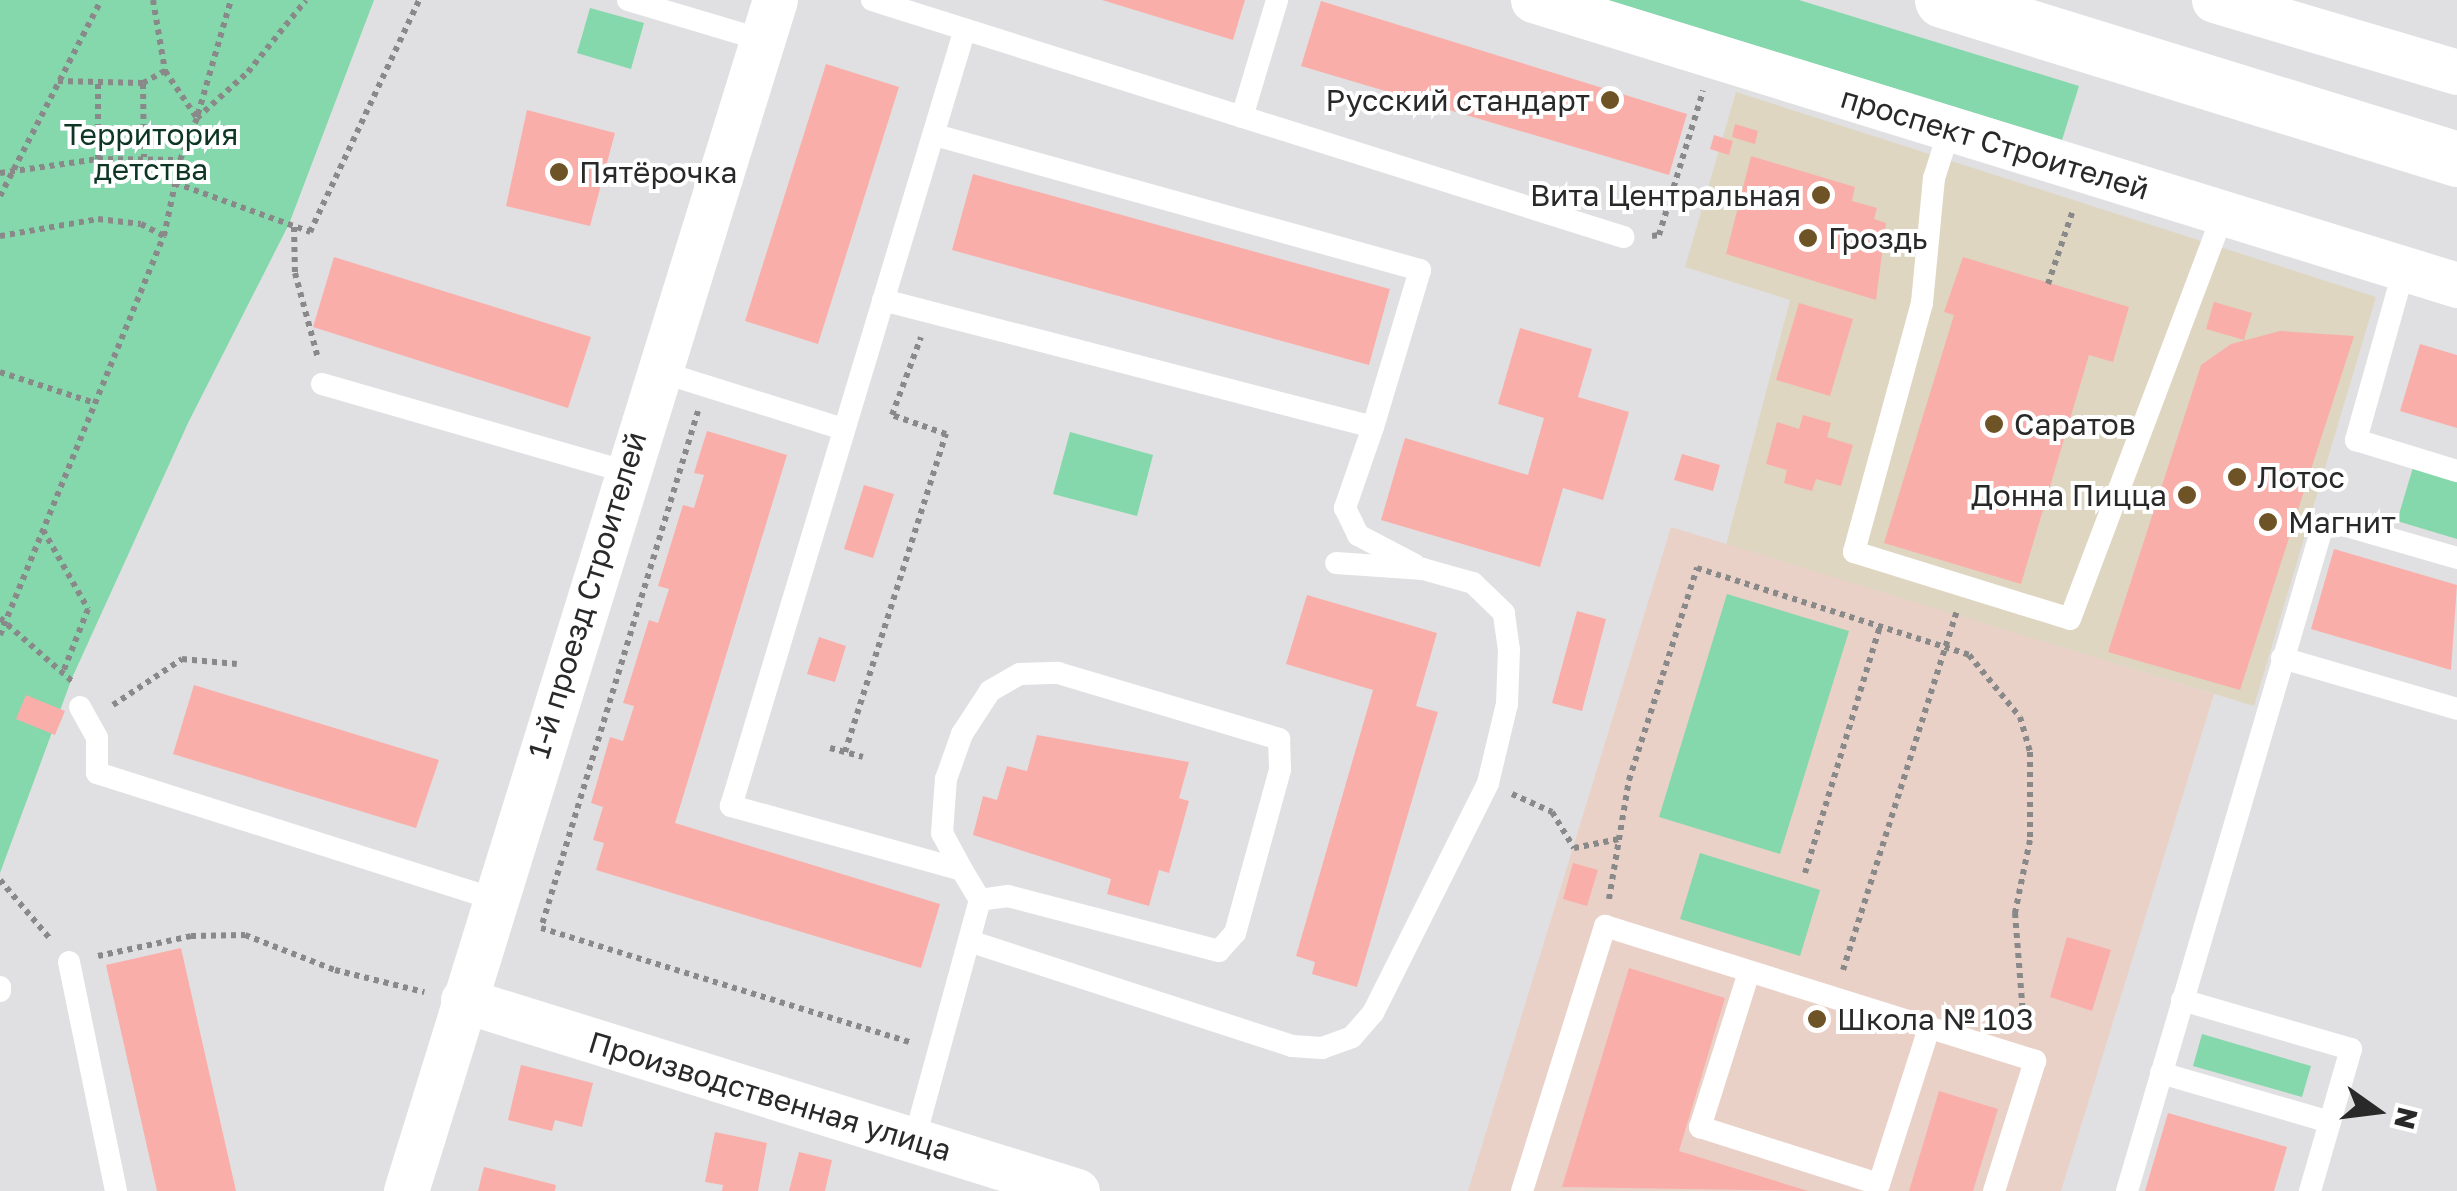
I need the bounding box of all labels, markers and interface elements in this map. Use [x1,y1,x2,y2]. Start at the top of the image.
street label: проспект Строителей [1837,79,2153,207]
place label: Русский стандарт [1326,82,1590,118]
marker: Русский стандарт [1599,89,1621,111]
park label: Территория детства [64,116,238,186]
place label: Пятёрочка [579,154,737,190]
marker: Пятёрочка [548,161,570,183]
place label: Вита Центральная [1530,177,1801,213]
marker: Вита Центральная [1810,184,1832,206]
place label: Гроздь [1828,220,1928,256]
marker: Гроздь [1797,227,1819,249]
place label: Саратов [2014,406,2136,442]
marker: Саратов [1983,413,2005,435]
street label: 1-й проезд Строителей [520,427,654,763]
place label: Лотос [2257,459,2345,495]
marker: Лотос [2226,466,2248,488]
place label: Донна Пицца [1971,477,2167,513]
marker: Донна Пицца [2176,484,2198,506]
place label: Магнит [2288,504,2396,540]
marker: Магнит [2257,511,2279,533]
place label: Школа № 103 [1837,1001,2033,1037]
marker: Школа № 103 [1806,1008,1828,1030]
street label: Производственная улица [584,1024,956,1168]
north arrow [2327,1061,2427,1161]
text: N [2388,1104,2425,1133]

